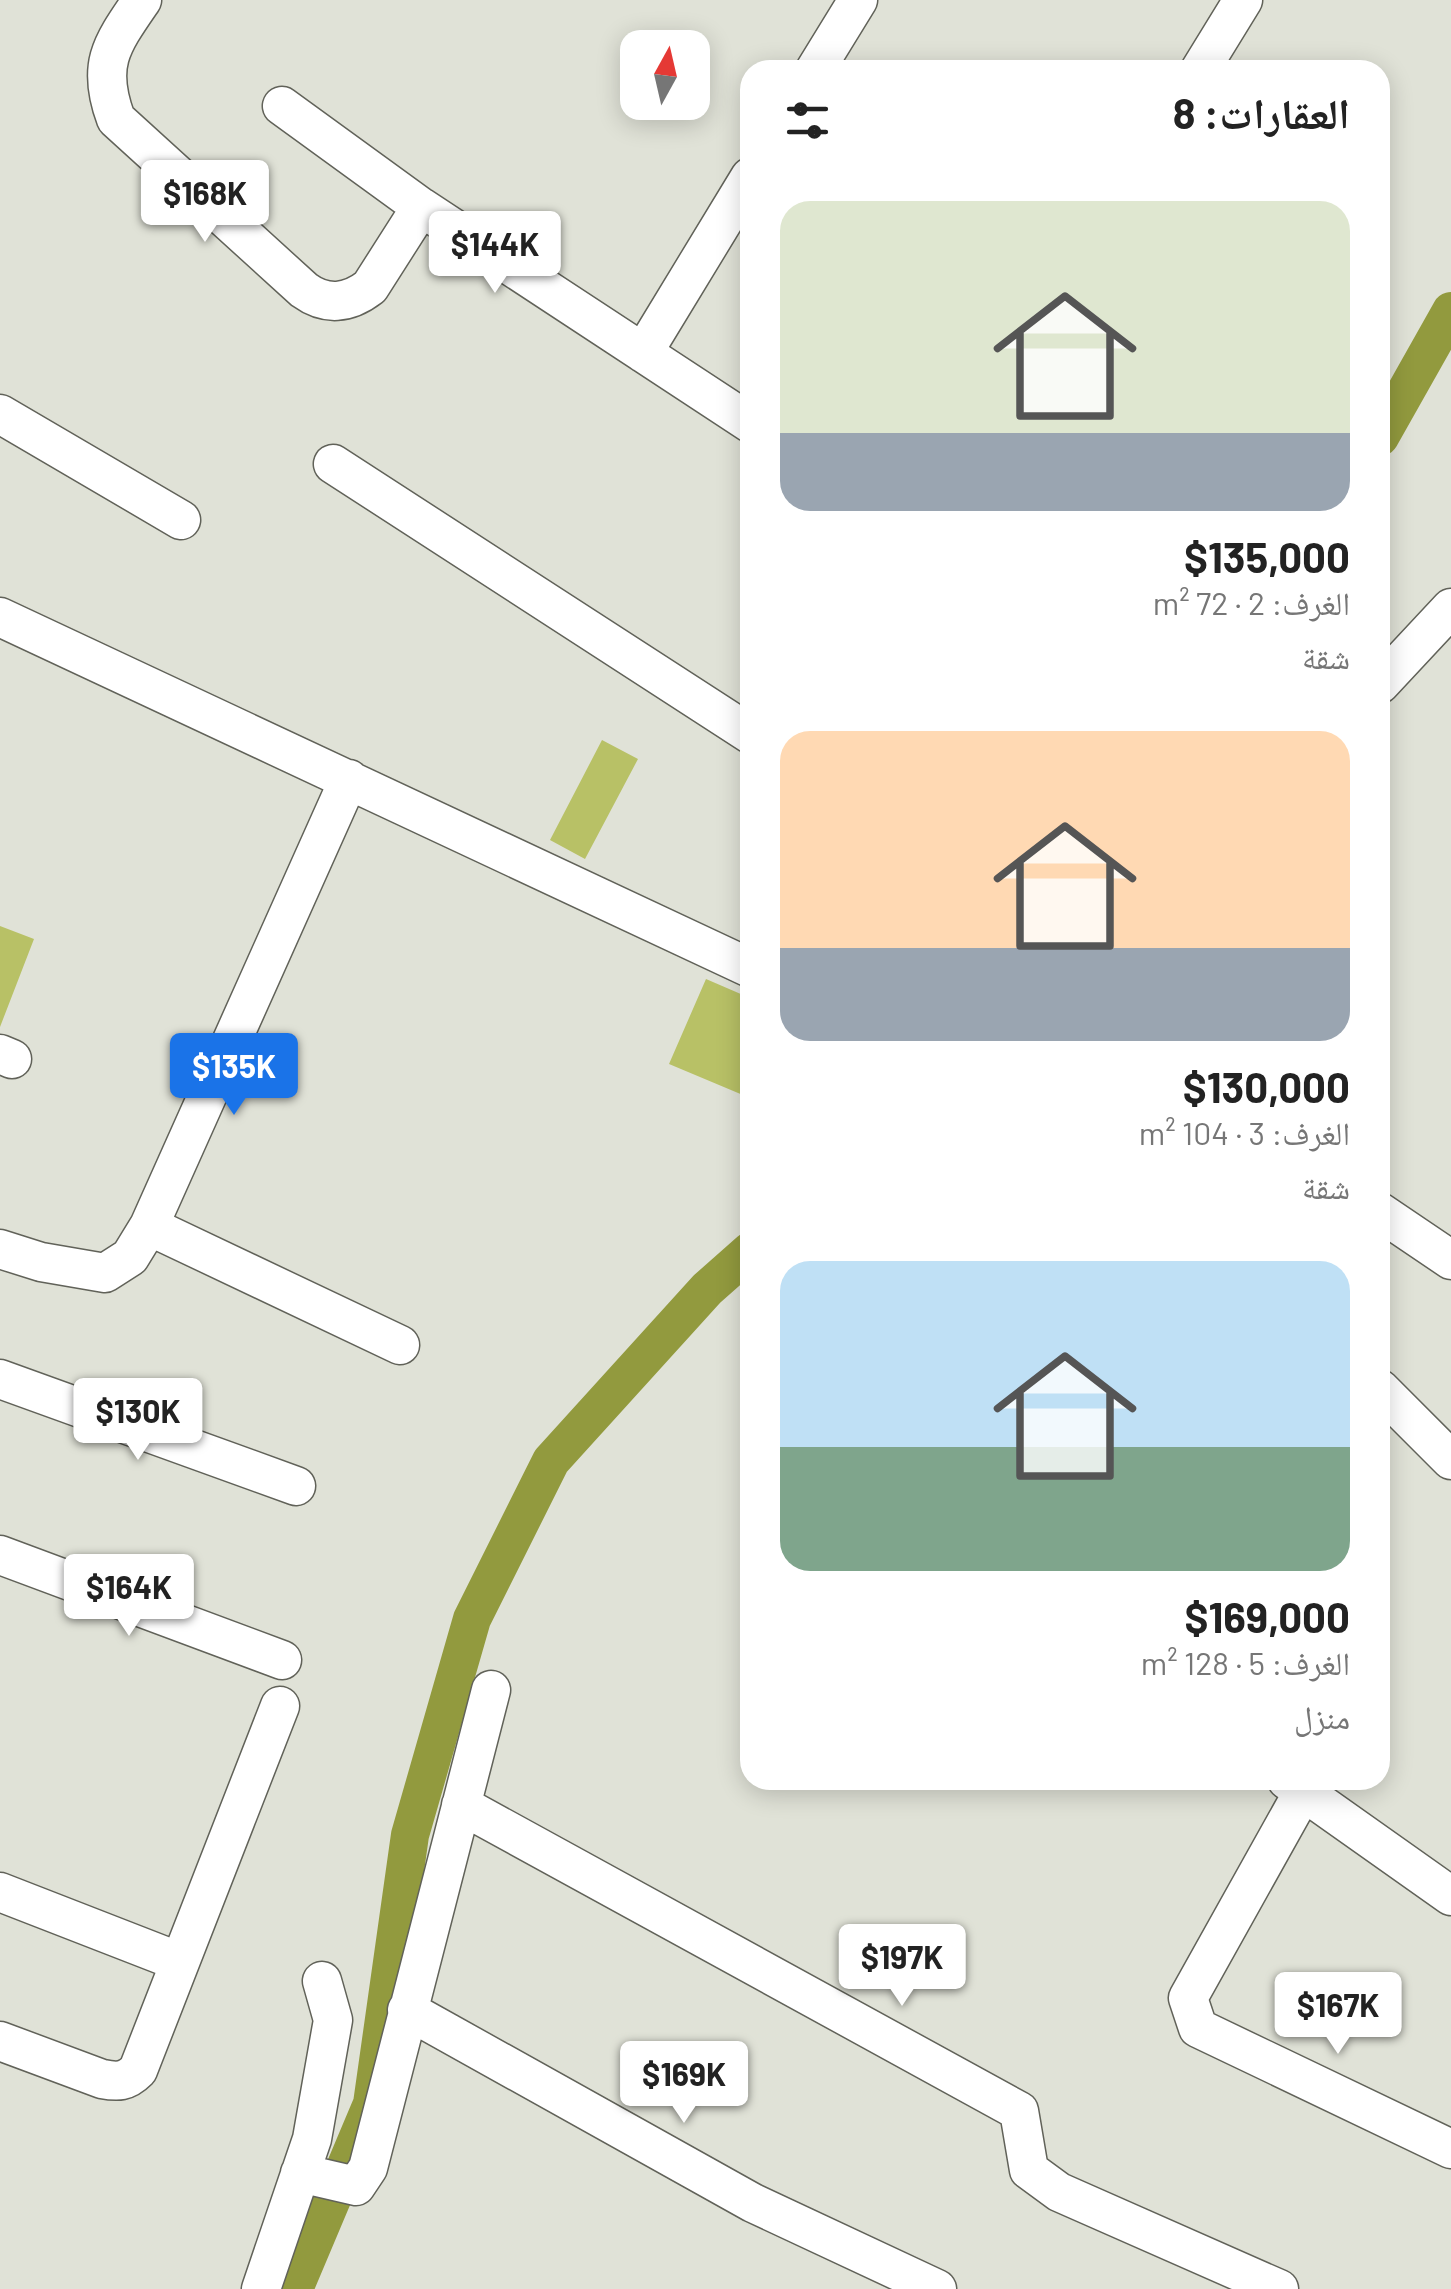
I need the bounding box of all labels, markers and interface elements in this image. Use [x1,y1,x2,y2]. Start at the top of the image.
north arrow [620,30,710,120]
map controls [620,30,710,120]
text: العقارات: 8 [1173,87,1350,137]
icon: filters [780,93,835,148]
pin: $168K [135,160,275,245]
text: $168K [163,173,247,211]
pin: $144K [425,211,565,296]
text: $144K [451,224,539,262]
icon: home [975,266,1155,446]
text: $135,000 [1184,531,1350,581]
text: الغرف: 2 · 72 m² [1153,583,1350,621]
text: شقة [1302,637,1350,675]
icon: home [975,796,1155,976]
pin: $135K [164,1033,304,1118]
text: $135K [192,1046,276,1084]
text: $130,000 [1183,1061,1350,1111]
text: الغرف: 3 · 104 m² [1139,1113,1350,1151]
text: شقة [1302,1167,1350,1205]
icon: home [975,1326,1155,1506]
pin: $130K [68,1378,208,1463]
text: $130K [95,1391,181,1429]
pin: $164K [59,1554,199,1639]
text: $164K [86,1567,172,1605]
text: $169,000 [1184,1591,1350,1641]
text: الغرف: 5 · 128 m² [1141,1643,1350,1681]
text: منزل [1294,1697,1350,1735]
pin: $197K [832,1924,972,2009]
text: $197K [861,1937,943,1975]
pin: $167K [1268,1972,1408,2057]
text: $167K [1297,1985,1379,2023]
pin: $169K [614,2041,754,2126]
text: $169K [642,2054,726,2092]

